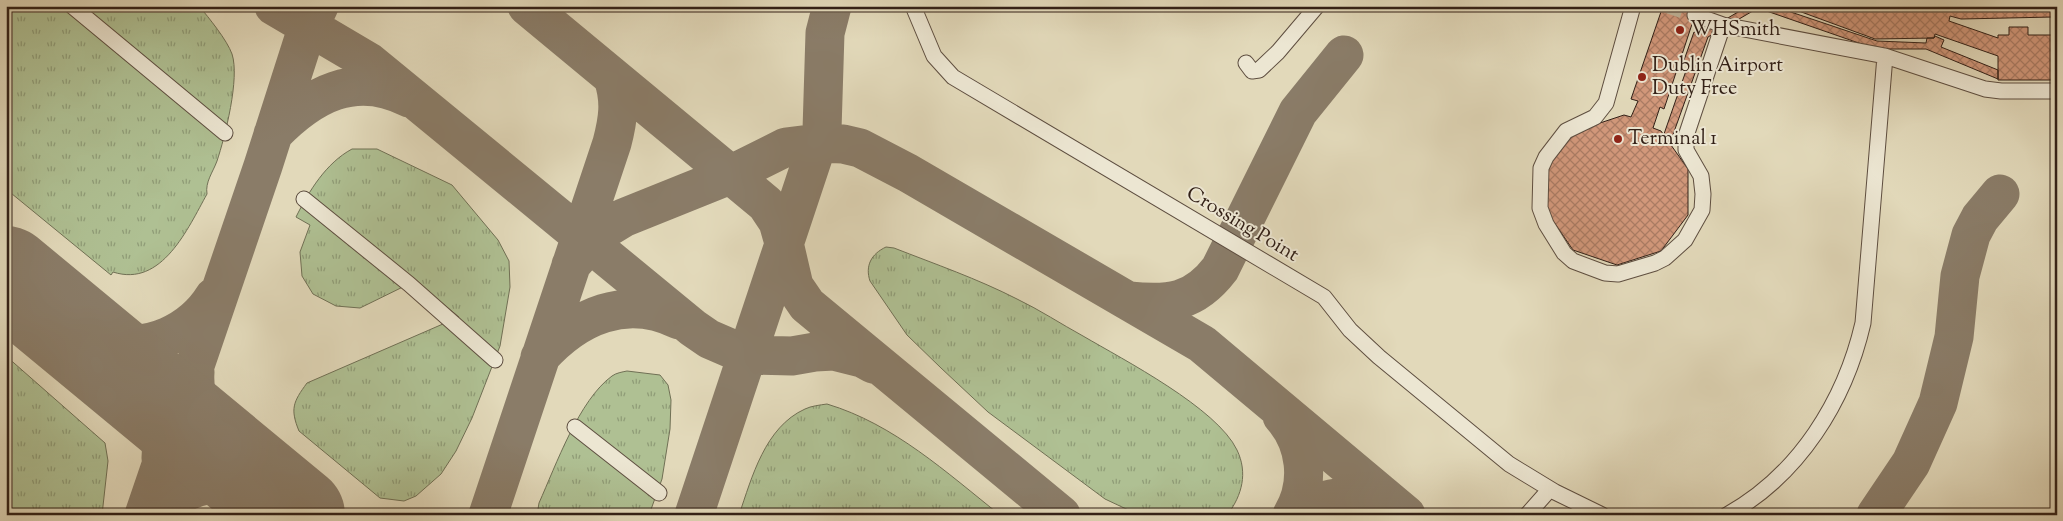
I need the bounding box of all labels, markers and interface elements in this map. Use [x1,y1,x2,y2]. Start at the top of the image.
place label: WHSmith [1690,16,1781,45]
marker: WHSmith [1674,24,1686,36]
place label: Dublin Airport Duty Free [1652,52,1783,104]
marker: Dublin Airport Duty Free [1636,71,1648,83]
place label: Terminal 1 [1628,125,1717,154]
marker: Terminal 1 [1612,133,1624,145]
street label: Crossing Point [1180,180,1304,270]

